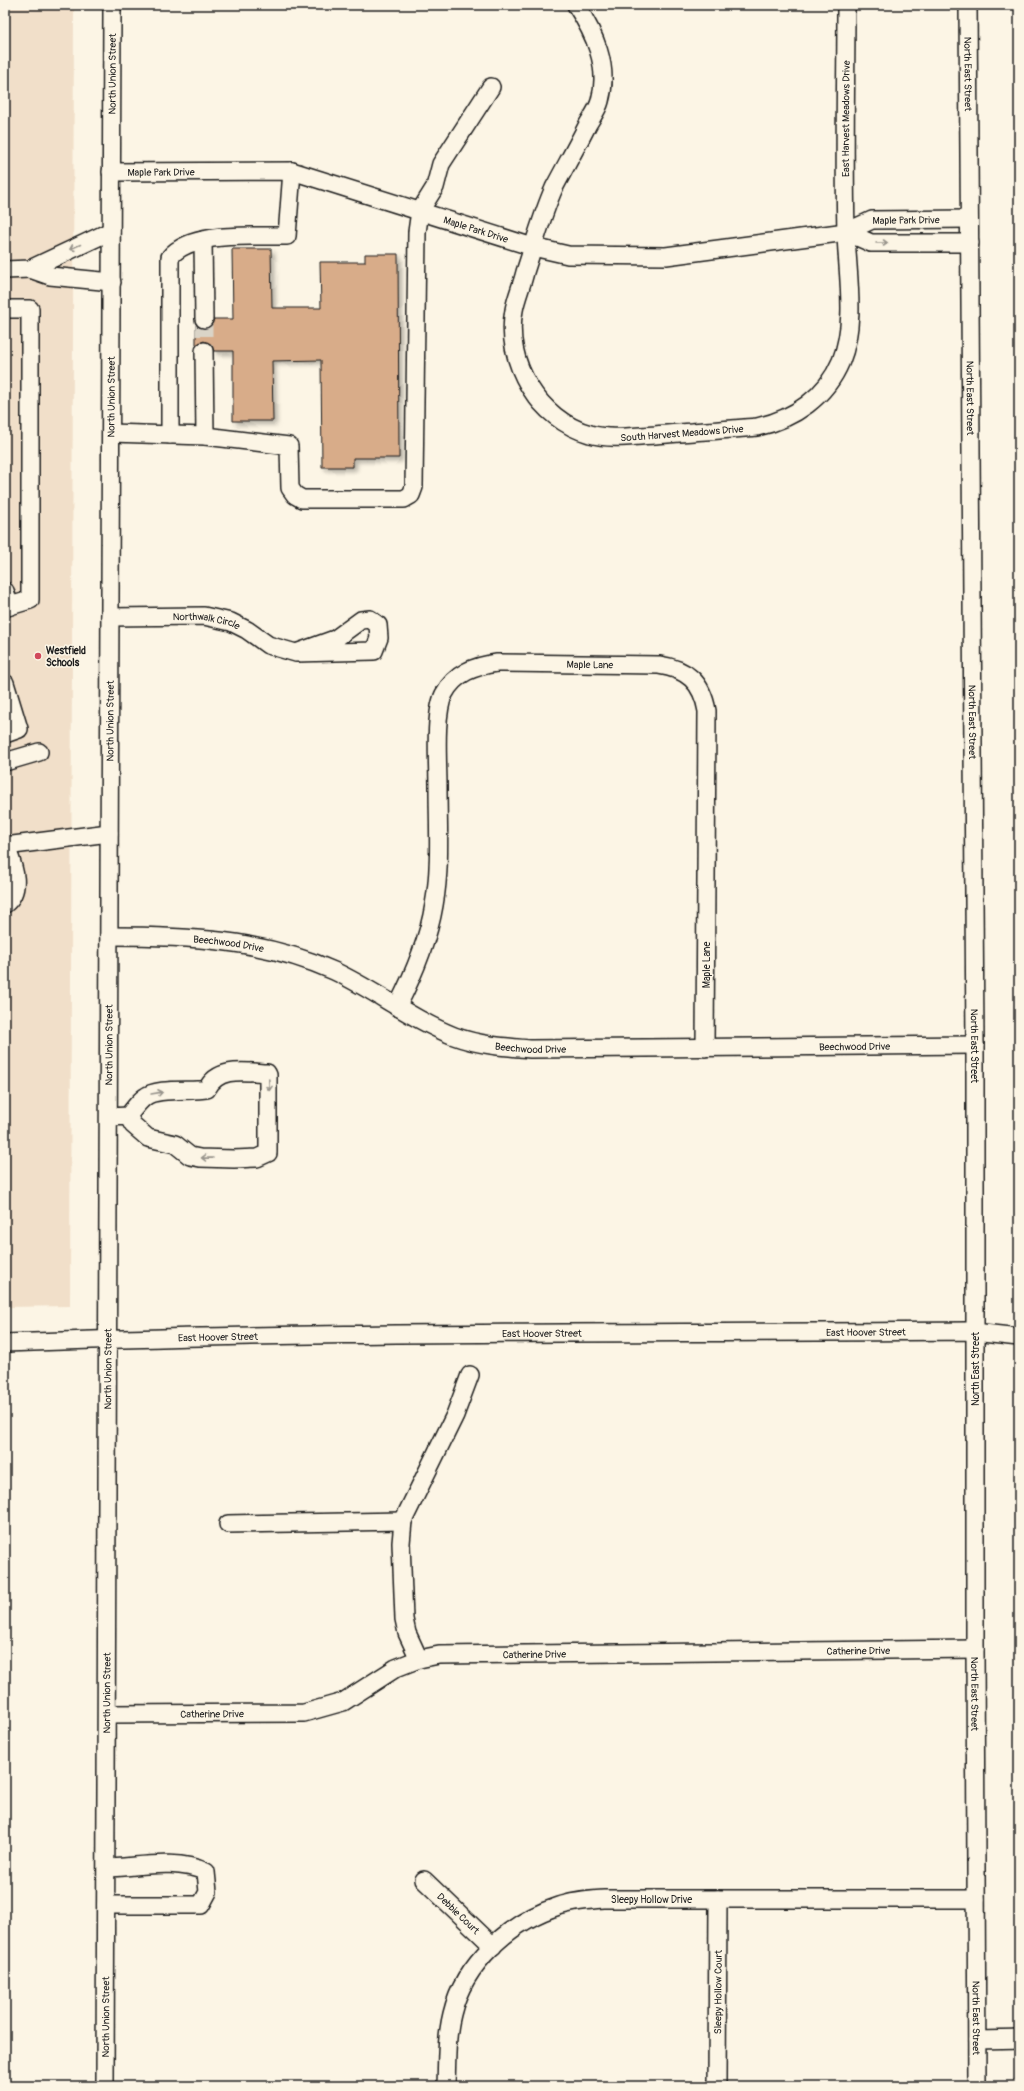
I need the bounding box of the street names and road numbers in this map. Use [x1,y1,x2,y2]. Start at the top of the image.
street label: North Union Street [107,33,119,115]
street label: North East Street [961,37,974,112]
street label: East Harvest Meadows Drive [840,60,853,177]
street label: Maple Park Drive [127,167,195,179]
street label: Maple Park Drive [442,214,510,246]
street label: Maple Park Drive [873,214,940,227]
street label: North Union Street [106,356,118,438]
street label: North East Street [963,361,976,436]
street label: South Harvest Meadows Drive [620,423,744,444]
street label: Northwalk Circle [173,611,242,633]
street label: Maple Lane [567,659,613,671]
street label: North Union Street [104,680,117,762]
street label: North East Street [966,685,978,760]
street label: Beechwood Drive [193,933,265,955]
street label: Maple Lane [701,942,713,988]
street label: North Union Street [103,1004,116,1086]
street label: North East Street [968,1009,980,1084]
street label: Beechwood Drive [494,1041,566,1056]
street label: Beechwood Drive [819,1041,890,1053]
street label: East Hoover Street [826,1326,907,1339]
street label: North Union Street [102,1328,115,1410]
street label: East Hoover Street [502,1328,583,1340]
street label: East Hoover Street [178,1331,259,1344]
street label: North East Street [970,1331,982,1406]
street label: Catherine Drive [827,1645,890,1658]
street label: Catherine Drive [503,1649,566,1661]
street label: North Union Street [101,1652,113,1734]
street label: North East Street [968,1657,980,1732]
street label: Catherine Drive [180,1708,244,1721]
street label: Debbie Court [434,1891,482,1938]
street label: Sleepy Hollow Drive [611,1894,692,1906]
street label: Sleepy Hollow Court [712,1949,725,2034]
street label: North Union Street [100,1976,112,2058]
street label: North East Street [970,1981,982,2056]

